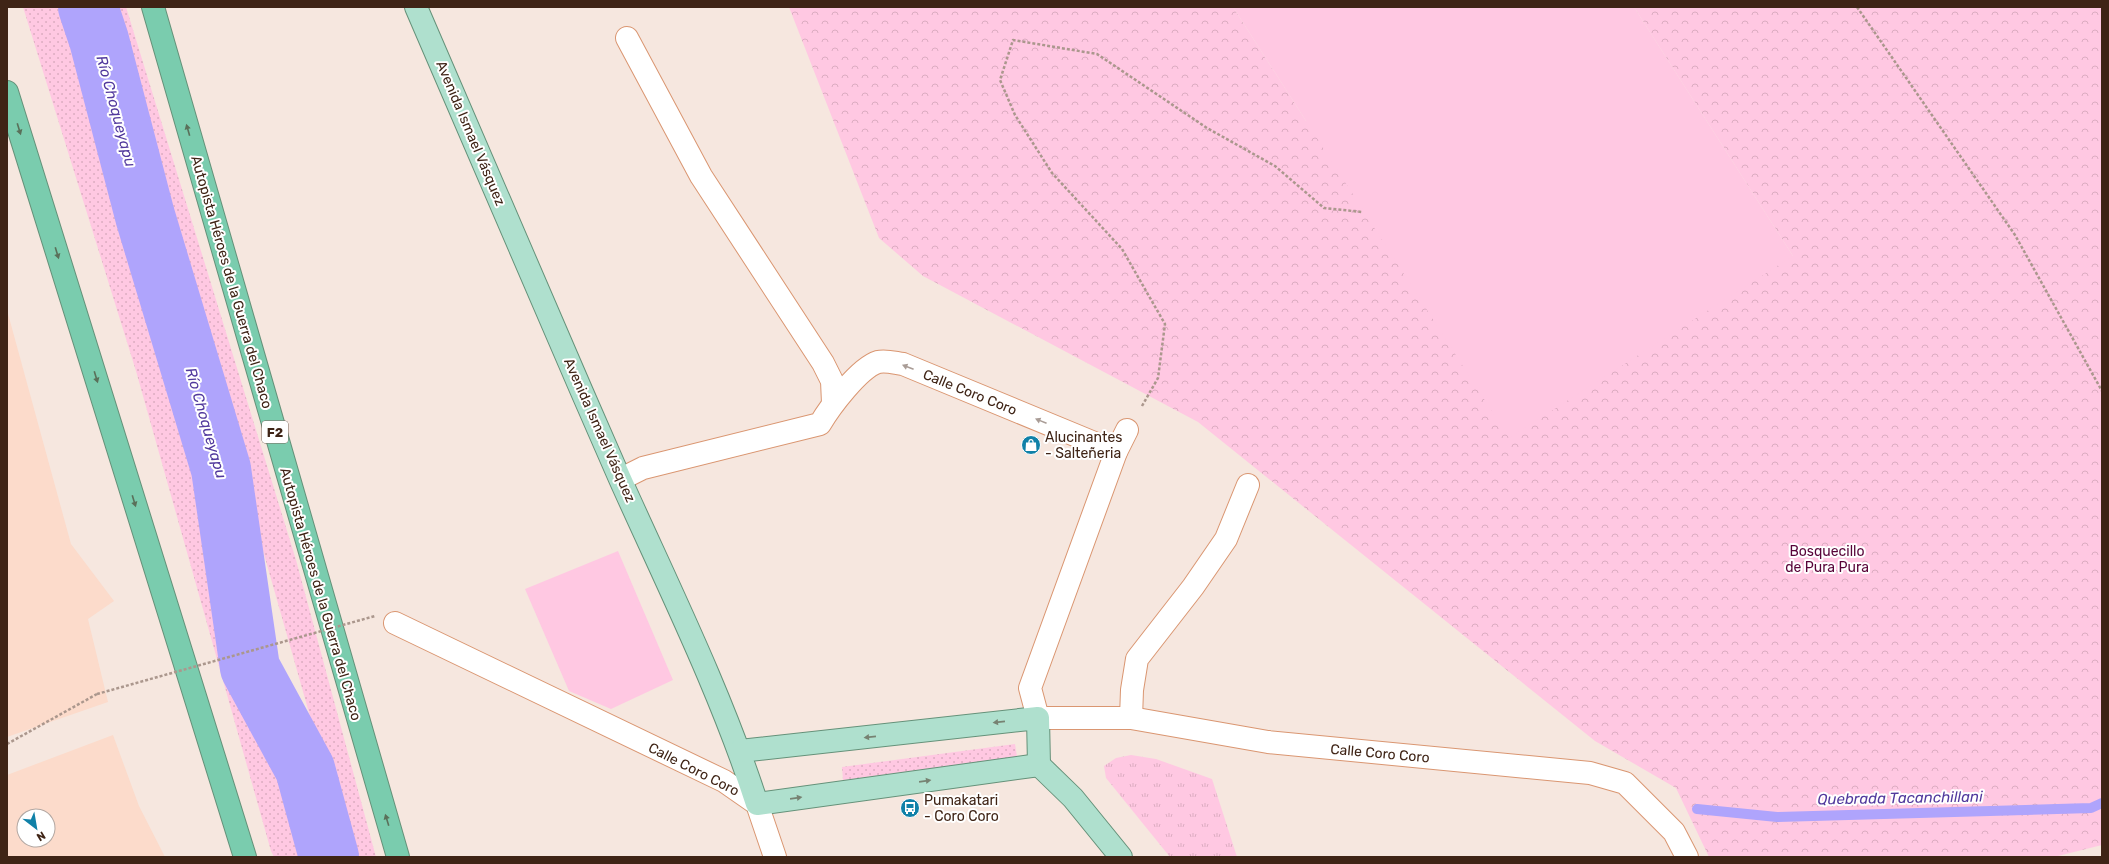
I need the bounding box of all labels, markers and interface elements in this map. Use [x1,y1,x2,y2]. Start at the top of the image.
water label: Río Choqueyapu [92,53,140,169]
street label: Avenida Ismael Vásquez [432,58,509,208]
one-way arrow [16,123,22,135]
one-way arrow [185,123,191,135]
street label: Autopista Héroes de la Guerra del Chaco [187,154,276,410]
one-way arrow [54,247,60,259]
street label: Avenida Ismael Vásquez [560,355,639,505]
one-way arrow [901,363,913,369]
water label: Río Choqueyapu [182,365,230,481]
street label: Calle Coro Coro [920,366,1019,419]
one-way arrow [93,371,99,383]
one-way arrow [1035,418,1047,424]
road number: F2 [262,421,288,443]
place label: Alucinantes - Salteñeria [1045,429,1122,462]
shop icon: Alucinantes - Salteñeria [1020,434,1042,456]
street label: Autopista Héroes de la Guerra del Chaco [276,466,365,722]
one-way arrow [131,496,137,508]
park label: Bosquecillo de Pura Pura [1785,543,1869,576]
one-way arrow [993,719,1005,726]
one-way arrow [864,733,876,740]
street label: Calle Coro Coro [645,739,742,800]
street label: Calle Coro Coro [1330,741,1430,766]
one-way arrow [919,778,931,784]
water label: Quebrada Tacanchillani [1817,788,1983,808]
place label: Pumakatari - Coro Coro [924,792,999,825]
one-way arrow [790,795,802,801]
bus stop icon: Pumakatari - Coro Coro [899,797,921,819]
north arrow [16,808,56,848]
one-way arrow [384,813,390,825]
text: N [34,829,48,844]

